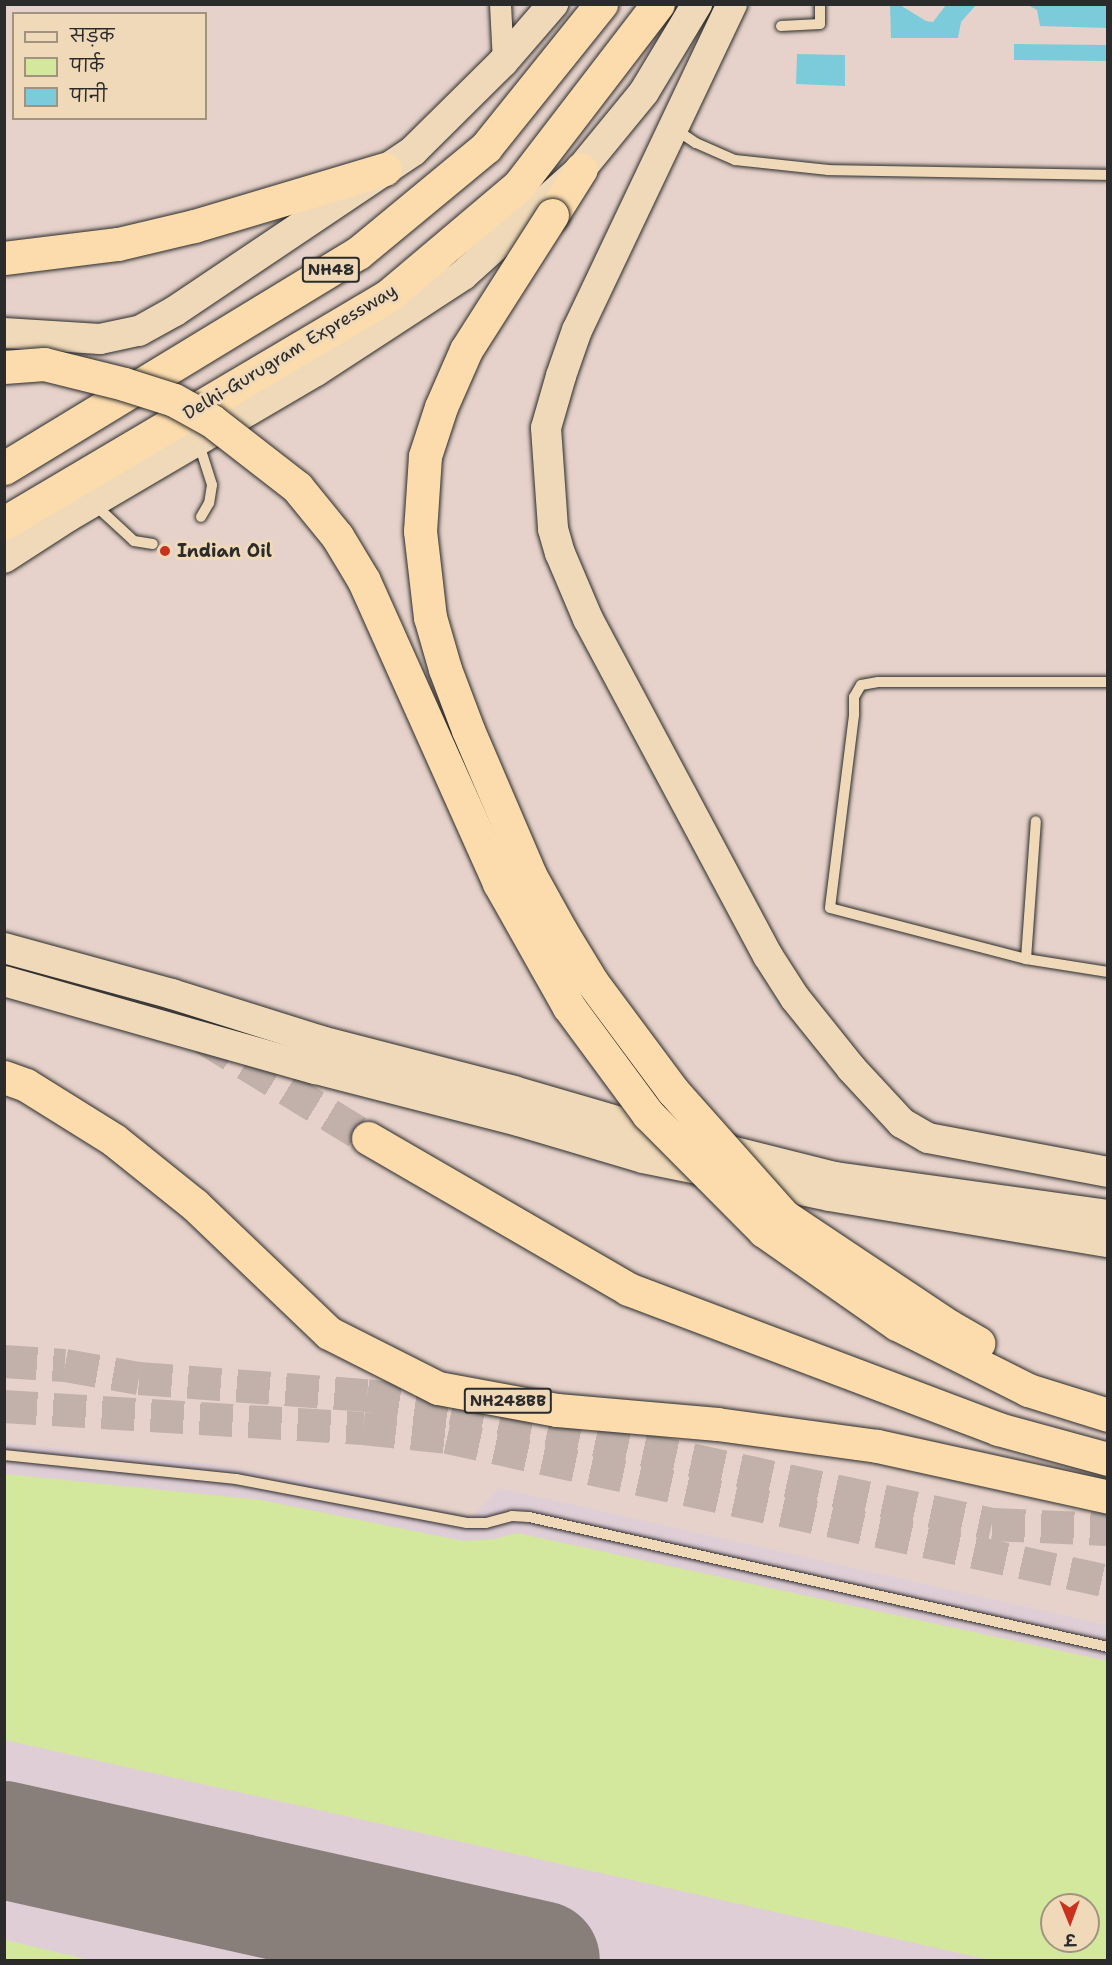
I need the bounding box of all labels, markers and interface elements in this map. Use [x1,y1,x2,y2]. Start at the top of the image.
legend [12,12,207,120]
text: सड़क [70,24,114,48]
text: पार्क [70,54,104,78]
text: पानी [70,84,107,108]
road number: NH48 [301,257,361,283]
street label: Delhi-Gurugram Expressway [179,280,401,424]
place label: Indian Oil [177,540,272,562]
marker: Indian Oil [158,544,172,558]
road number: NH248BB [463,1388,553,1414]
north arrow [1040,1893,1100,1953]
text: उ [1065,1929,1076,1950]

